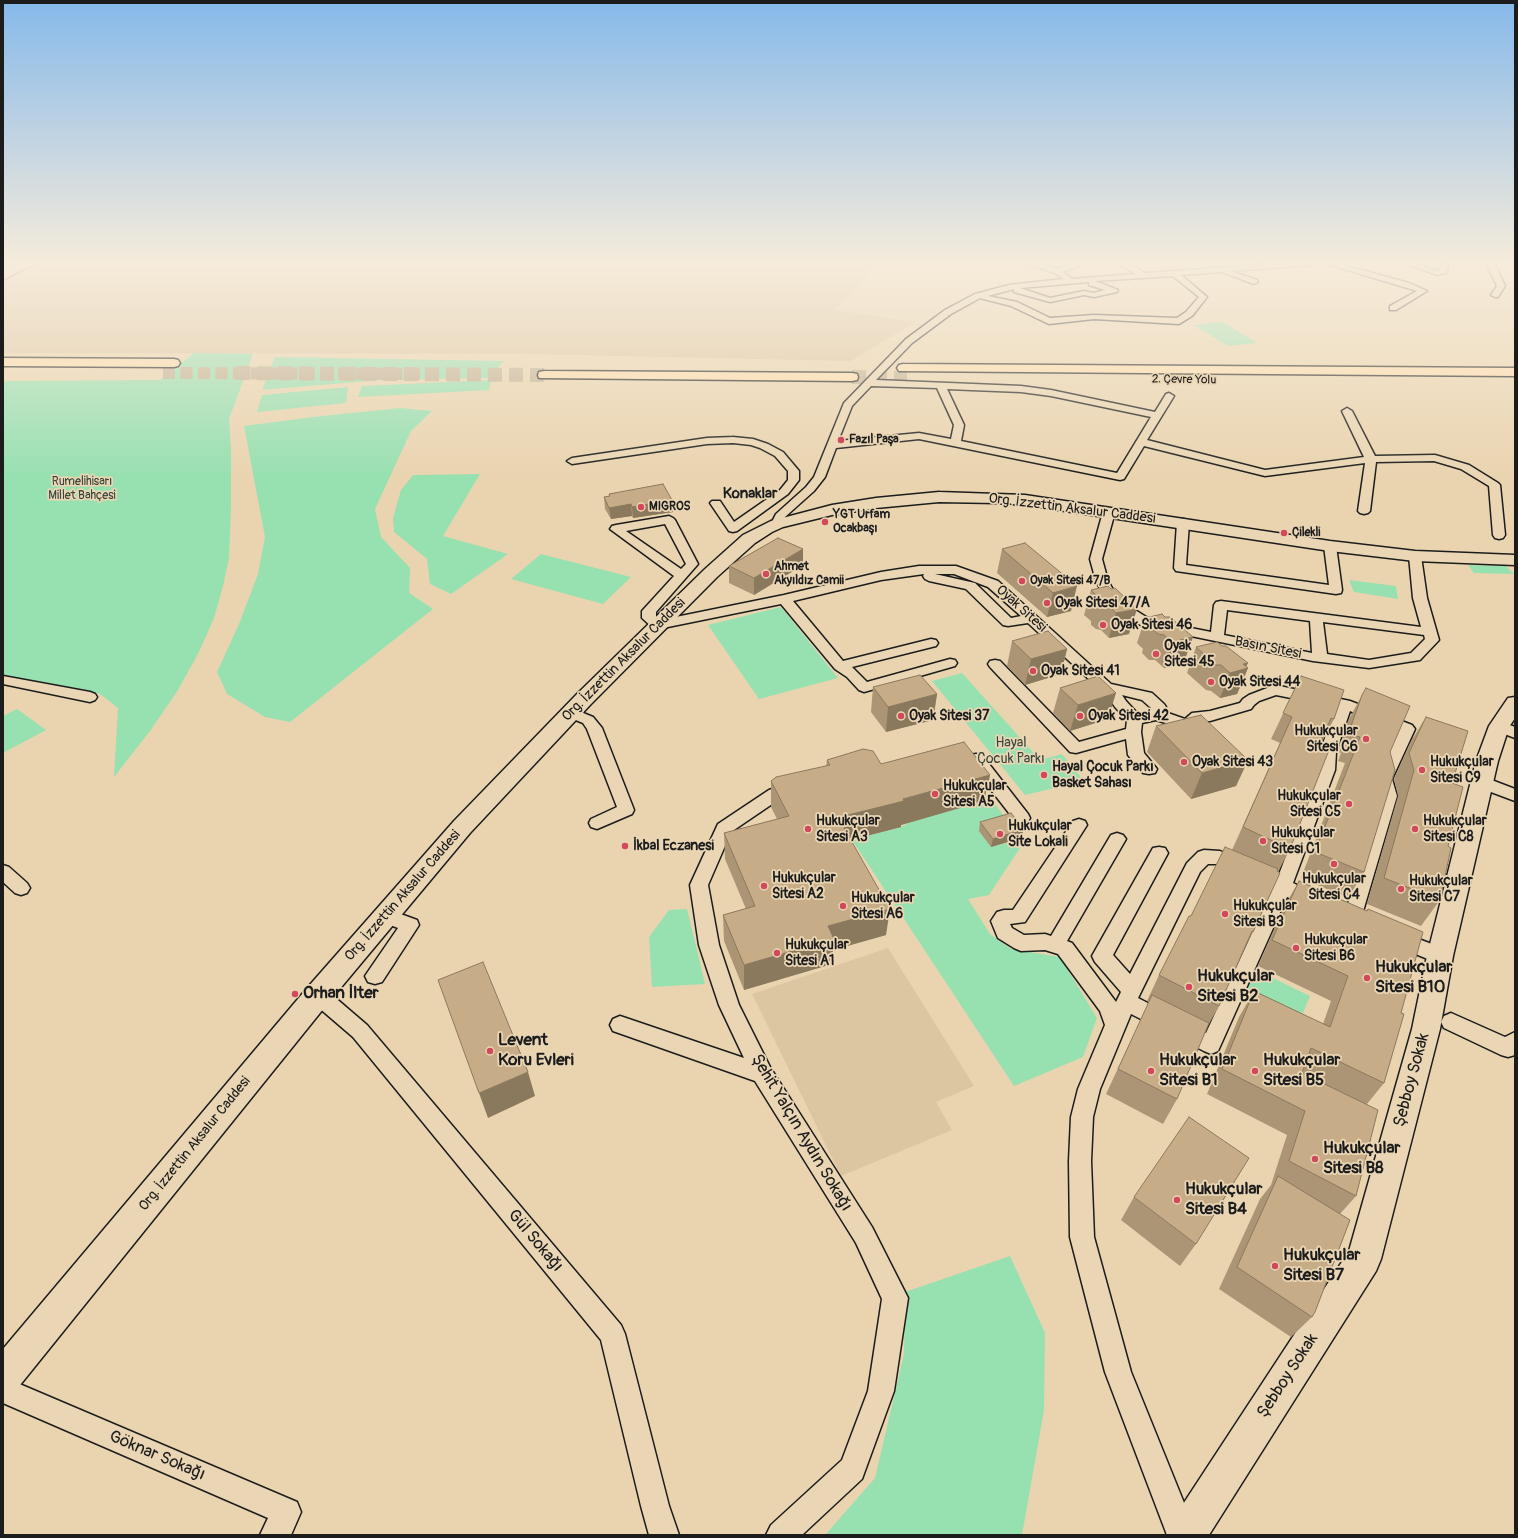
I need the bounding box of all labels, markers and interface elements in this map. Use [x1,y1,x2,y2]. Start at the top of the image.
street label: 2. Çevre Yolu [1152,372,1216,388]
place label: Fazıl Paşa [849,433,899,447]
marker: Fazıl Paşa [836,435,846,445]
park label: Rumelihisarı Millet Bahçesi [48,475,116,503]
district label: Konaklar [723,485,777,503]
street label: Org. İzzettin Aksalur Caddesi [988,490,1156,528]
place label: MIGROS [649,500,691,514]
marker: MIGROS [636,502,646,512]
place label: YGT Urfam Ocakbaşı [833,508,890,536]
marker: YGT Urfam Ocakbaşı [820,517,830,527]
place label: Çilekli [1292,526,1320,540]
marker: Çilekli [1279,528,1289,538]
place label: Ahmet Akyıldız Camii [774,560,844,588]
marker: Ahmet Akyıldız Camii [761,569,771,579]
place label: Oyak Sitesi 47/B [1030,574,1110,588]
marker: Oyak Sitesi 47/B [1017,576,1027,586]
street label: Oyak Sitesi [992,582,1050,636]
street label: Org. İzzettin Aksalur Caddesi [559,595,689,725]
place label: Oyak Sitesi 47/A [1055,595,1150,611]
marker: Oyak Sitesi 47/A [1042,598,1052,608]
place label: Oyak Sitesi 46 [1111,617,1193,633]
marker: Oyak Sitesi 46 [1098,620,1108,630]
street label: Basın Sitesi [1233,633,1303,663]
place label: Oyak Sitesi 45 [1164,638,1215,670]
marker: Oyak Sitesi 45 [1151,649,1161,659]
place label: Oyak Sitesi 41 [1041,663,1120,679]
marker: Oyak Sitesi 41 [1028,666,1038,676]
place label: Oyak Sitesi 44 [1219,674,1300,690]
marker: Oyak Sitesi 44 [1206,677,1216,687]
place label: Oyak Sitesi 37 [909,708,989,724]
place label: Oyak Sitesi 42 [1088,708,1169,724]
marker: Oyak Sitesi 37 [896,711,906,721]
marker: Oyak Sitesi 42 [1075,711,1085,721]
place label: Hukukçular Sitesi C6 [1294,723,1358,756]
marker: Hukukçular Sitesi C6 [1361,734,1371,744]
park label: Hayal Çocuk Parkı [977,735,1045,768]
place label: Oyak Sitesi 43 [1192,754,1273,770]
place label: Hukukçular Sitesi C9 [1430,754,1494,786]
marker: Oyak Sitesi 43 [1179,757,1189,767]
place label: Hayal Çocuk Parkı Basket Sahası [1052,759,1154,792]
marker: Hukukçular Sitesi C9 [1417,765,1427,775]
marker: Hayal Çocuk Parkı Basket Sahası [1039,770,1049,780]
place label: Hukukçular Sitesi A5 [943,778,1007,810]
place label: Hukukçular Sitesi C5 [1277,788,1341,820]
marker: Hukukçular Sitesi A5 [930,789,940,799]
marker: Hukukçular Sitesi C5 [1344,799,1354,809]
place label: Hukukçular Sitesi A3 [816,813,880,846]
place label: Hukukçular Sitesi C8 [1423,813,1487,846]
place label: Hukukçular Site Lokali [1008,818,1072,850]
marker: Hukukçular Sitesi A3 [803,824,813,834]
marker: Hukukçular Sitesi C8 [1410,824,1420,834]
place label: Hukukçular Sitesi C1 [1271,825,1335,858]
street label: Org. İzzettin Aksalur Caddesi [342,827,464,965]
marker: Hukukçular Site Lokali [995,829,1005,839]
marker: Hukukçular Sitesi C1 [1258,836,1268,846]
place label: İkbal Eczanesi [633,838,714,854]
marker: İkbal Eczanesi [620,841,630,851]
marker: Hukukçular Sitesi C4 [1329,859,1339,869]
place label: Hukukçular Sitesi A2 [772,870,836,902]
place label: Hukukçular Sitesi C4 [1302,871,1366,904]
place label: Hukukçular Sitesi C7 [1409,873,1473,906]
marker: Hukukçular Sitesi A2 [759,881,769,891]
marker: Hukukçular Sitesi C7 [1396,884,1406,894]
place label: Hukukçular Sitesi A6 [851,890,915,922]
place label: Hukukçular Sitesi B3 [1233,898,1297,930]
marker: Hukukçular Sitesi A6 [838,901,848,911]
marker: Hukukçular Sitesi B3 [1220,909,1230,919]
place label: Hukukçular Sitesi B6 [1304,932,1368,964]
place label: Hukukçular Sitesi A1 [785,937,849,970]
marker: Hukukçular Sitesi B6 [1291,943,1301,953]
marker: Hukukçular Sitesi A1 [772,948,782,958]
place label: Hukukçular Sitesi B10 [1375,958,1452,998]
place label: Hukukçular Sitesi B2 [1197,967,1274,1007]
marker: Hukukçular Sitesi B10 [1362,973,1372,983]
marker: Hukukçular Sitesi B2 [1184,982,1194,992]
place label: Orhan İlter [303,984,379,1004]
marker: Orhan İlter [290,989,300,999]
place label: Levent Koru Evleri [498,1031,574,1071]
street label: Şebboy Sokak [1390,1031,1434,1129]
marker: Levent Koru Evleri [485,1046,495,1056]
street label: Şehit Yalçın Aydın Sokağı [746,1051,856,1215]
place label: Hukukçular Sitesi B1 [1159,1051,1236,1091]
place label: Hukukçular Sitesi B5 [1263,1051,1340,1091]
marker: Hukukçular Sitesi B1 [1146,1066,1156,1076]
marker: Hukukçular Sitesi B5 [1250,1066,1260,1076]
street label: Org. İzzettin Aksalur Caddesi [136,1074,254,1214]
place label: Hukukçular Sitesi B8 [1323,1139,1400,1179]
marker: Hukukçular Sitesi B8 [1310,1154,1320,1164]
place label: Hukukçular Sitesi B4 [1185,1180,1262,1220]
marker: Hukukçular Sitesi B4 [1172,1195,1182,1205]
street label: Gül Sokağı [503,1206,567,1276]
place label: Hukukçular Sitesi B7 [1283,1246,1360,1286]
marker: Hukukçular Sitesi B7 [1270,1261,1280,1271]
street label: Şebboy Sokak [1253,1330,1323,1422]
street label: Göknar Sokağı [106,1427,208,1485]

